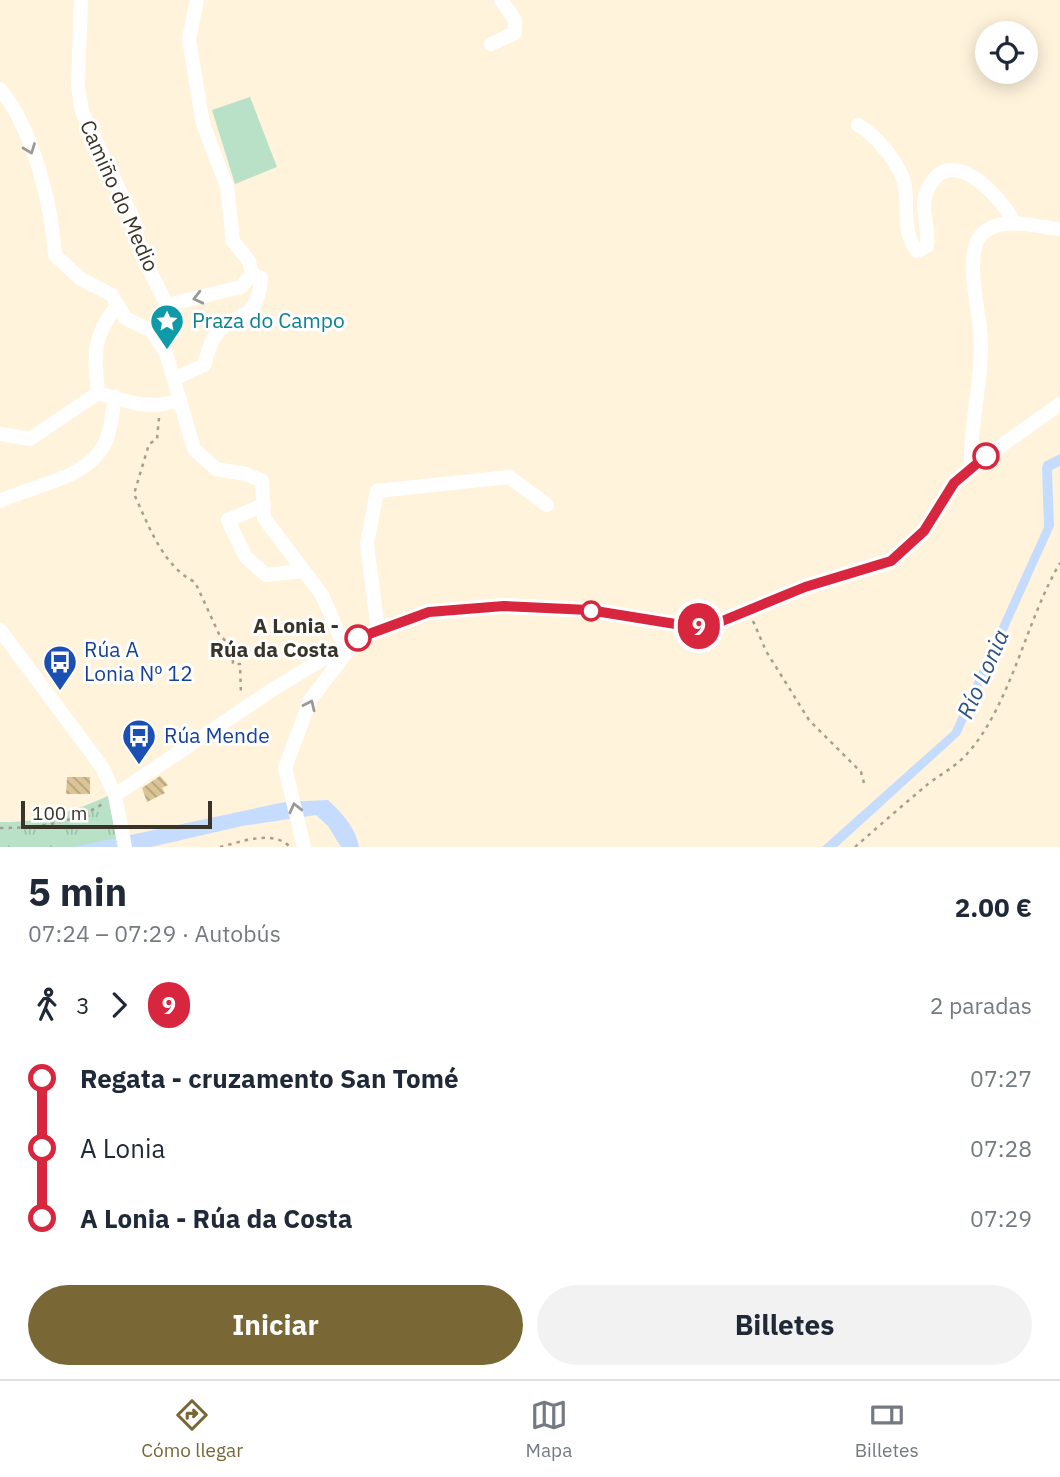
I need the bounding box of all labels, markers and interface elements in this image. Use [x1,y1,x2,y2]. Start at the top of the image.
map controls [975,21,1038,84]
button: locate [975,21,1038,84]
street label: Camiño do Medio [74,115,166,276]
one-way arrow [22,143,36,155]
one-way arrow [192,290,204,304]
place icon: Praza do Campo [148,302,186,351]
place label: Praza do Campo [192,306,345,334]
unlabelled marker [973,443,999,469]
unlabelled marker [581,601,601,621]
line badge: 9 [676,603,722,649]
text: 9 [692,610,706,642]
place label: A Lonia - Rúa da Costa [210,611,339,663]
water label: Río Lonia [949,624,1015,723]
marker: A Lonia - Rúa da Costa [345,625,371,651]
place label: Rúa A Lonia Nº 12 [84,635,193,687]
bus stop icon: Rúa A Lonia Nº 12 [41,643,79,692]
one-way arrow [302,700,316,712]
bus stop icon: Rúa Mende [120,717,158,766]
place label: Rúa Mende [164,721,270,749]
scale bar [21,798,212,830]
text: 100 m [32,801,87,825]
one-way arrow [289,802,303,814]
text: 5 min [28,867,127,916]
text: 2.00 € [955,890,1032,924]
text: 07:24 – 07:29 · Autobús [28,918,281,948]
icon: walk [28,986,66,1024]
icon: forward [100,986,138,1024]
text: 9 [162,989,176,1021]
text: 3 [76,990,90,1020]
text: 2 paradas [930,990,1032,1020]
text: Regata - cruzamento San Tomé [80,1061,459,1095]
text: 07:27 [970,1063,1032,1093]
text: A Lonia [80,1131,165,1165]
text: 07:28 [970,1133,1032,1163]
text: A Lonia - Rúa da Costa [80,1201,353,1235]
text: 07:29 [970,1203,1032,1233]
button: Iniciar [28,1285,523,1365]
button: Billetes [537,1285,1032,1365]
tab: Cómo llegar [141,1396,243,1462]
tab: Mapa [526,1396,572,1462]
tab: Billetes [855,1396,919,1462]

